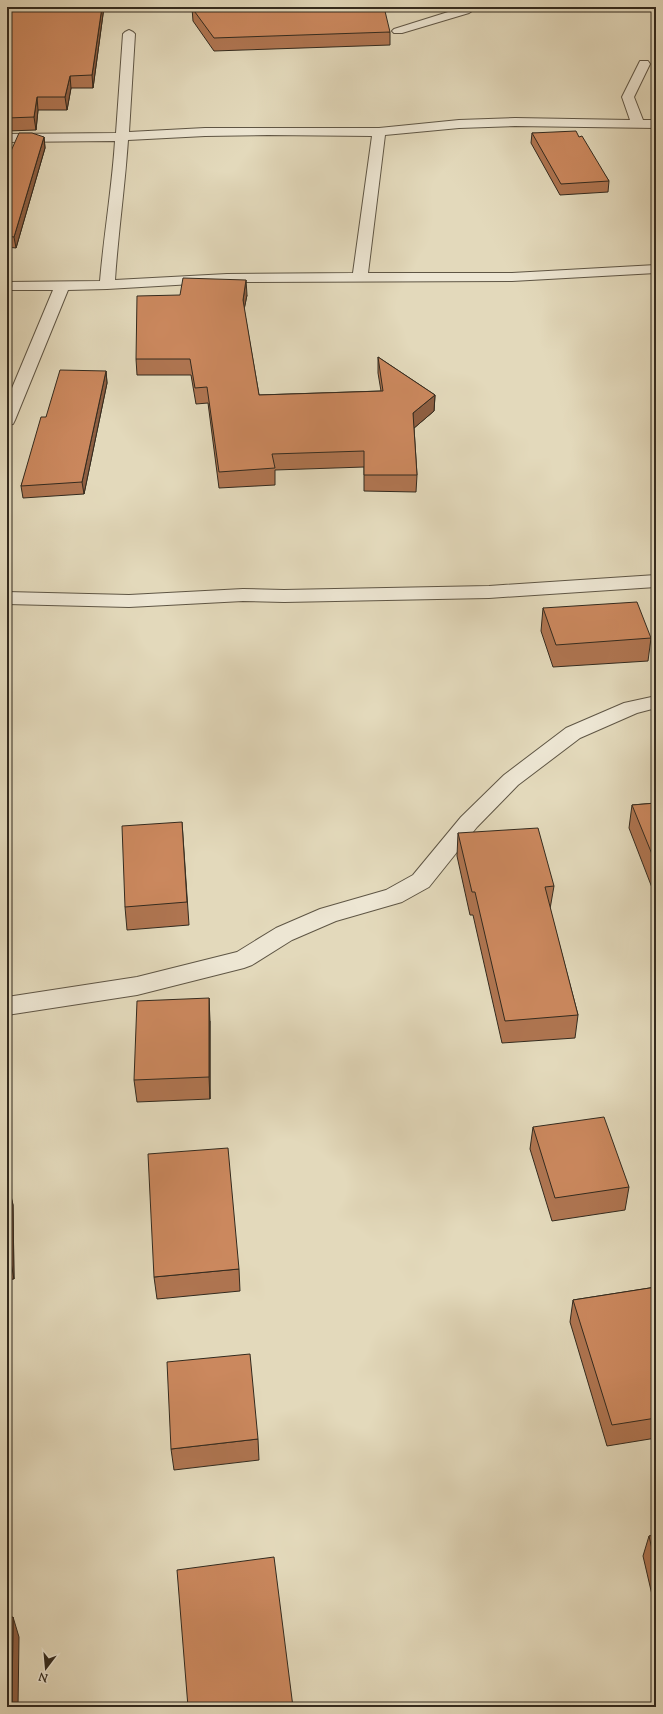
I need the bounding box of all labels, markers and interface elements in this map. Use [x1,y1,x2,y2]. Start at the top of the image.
north arrow [26,1648,66,1688]
text: N [37,1668,51,1686]

